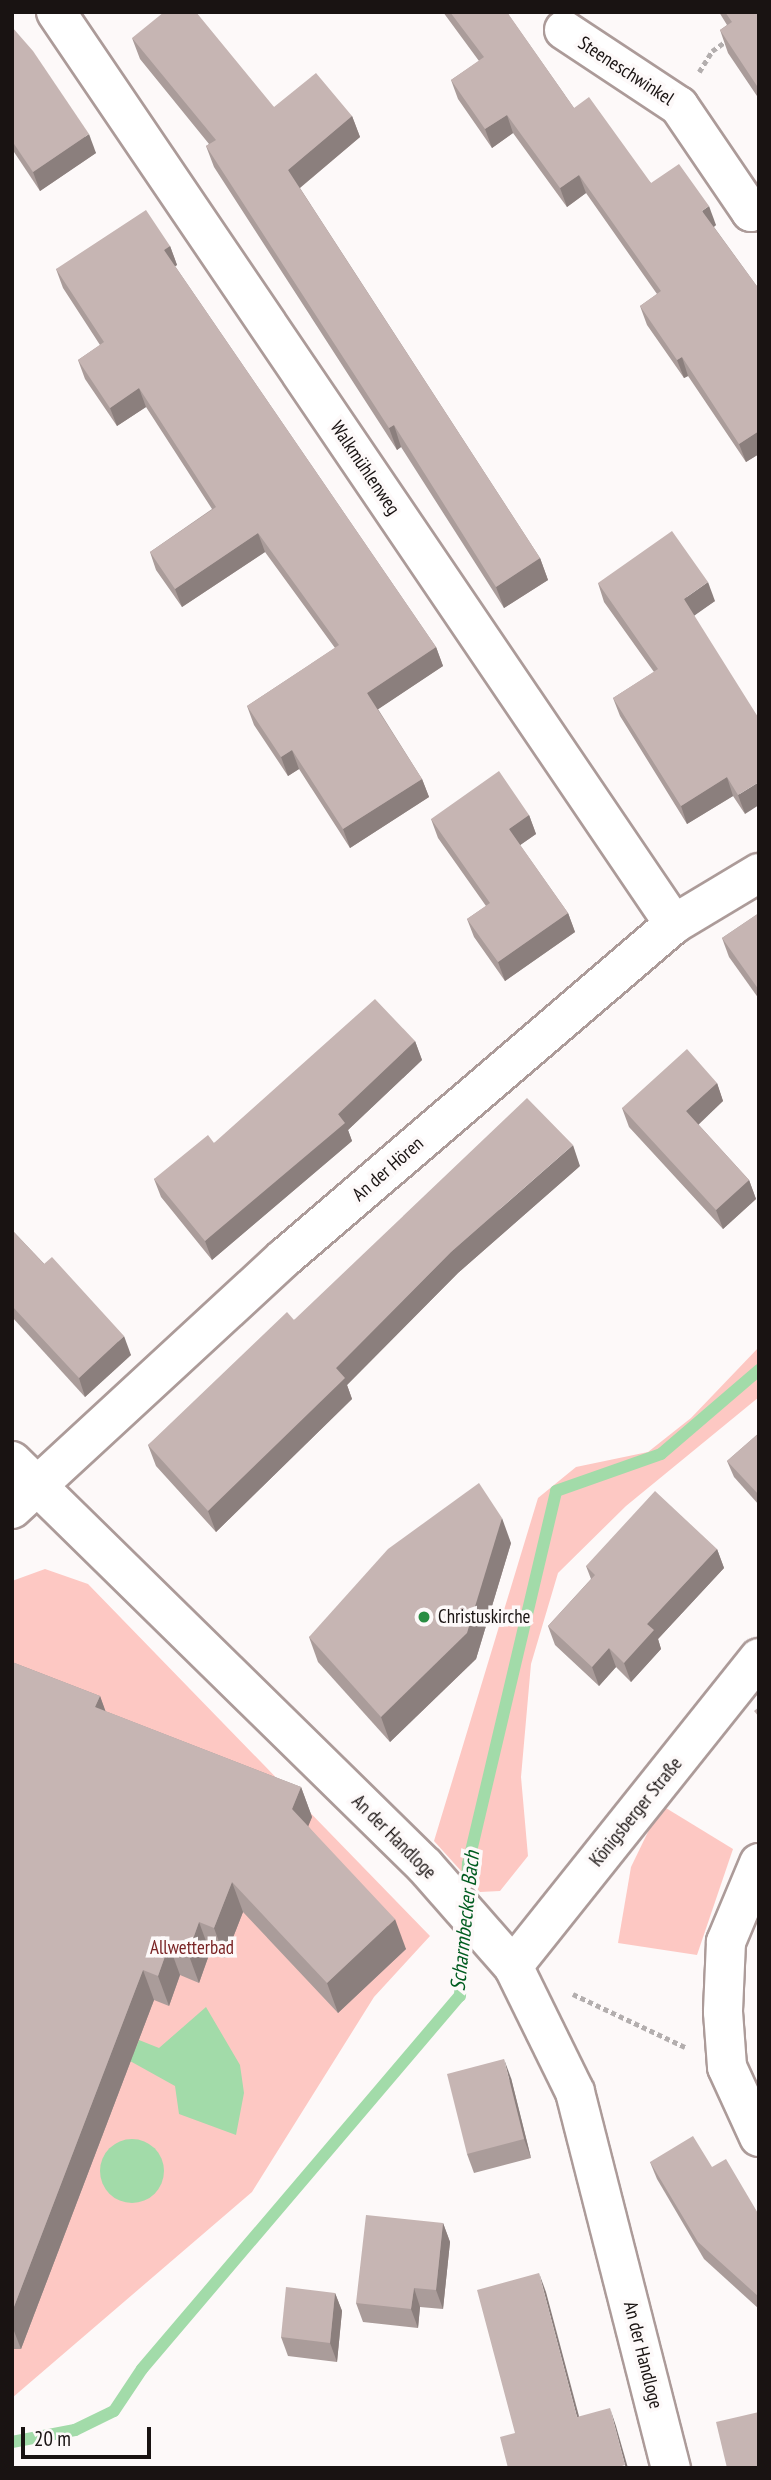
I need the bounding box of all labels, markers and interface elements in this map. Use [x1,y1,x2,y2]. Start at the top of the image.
street label: Steeneschwinkel [574,32,678,110]
street label: Walkmühlenweg [325,417,405,519]
street label: An der Hören [348,1132,428,1206]
place label: Christuskirche [438,1606,530,1628]
marker: Christuskirche [416,1609,432,1625]
street label: Königsberger Straße [585,1753,687,1871]
street label: An der Handloge [347,1790,441,1884]
water label: Scharmbecker Bach [445,1850,485,1992]
park label: Allwetterbad [150,1937,234,1959]
street label: An der Handloge [619,2299,667,2411]
scale bar [24,2414,154,2458]
text: 20 m [34,2425,71,2452]

